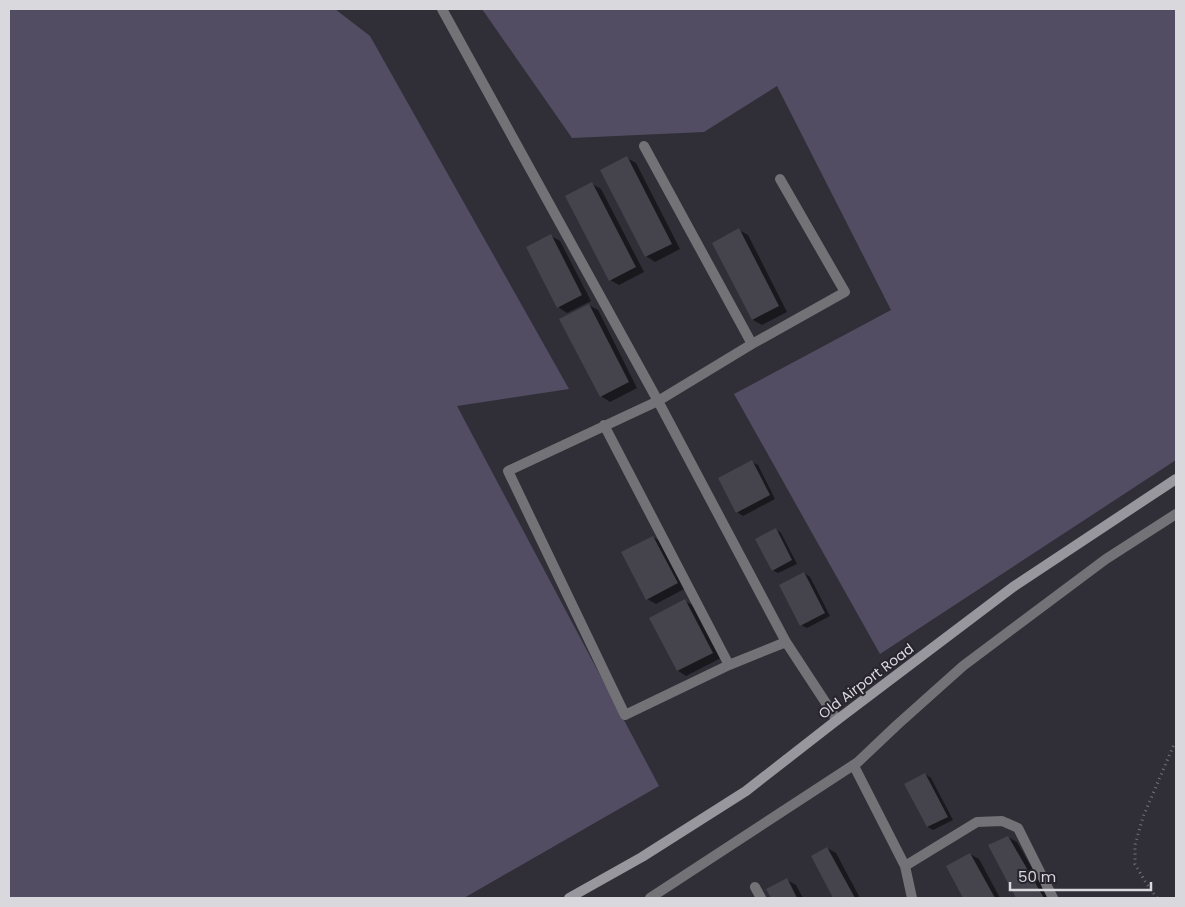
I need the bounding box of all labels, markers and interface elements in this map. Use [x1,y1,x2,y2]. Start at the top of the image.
street label: Old Airport Road [814,639,918,723]
scale bar [1010,860,1151,892]
text: 50 m [1018,866,1056,887]

